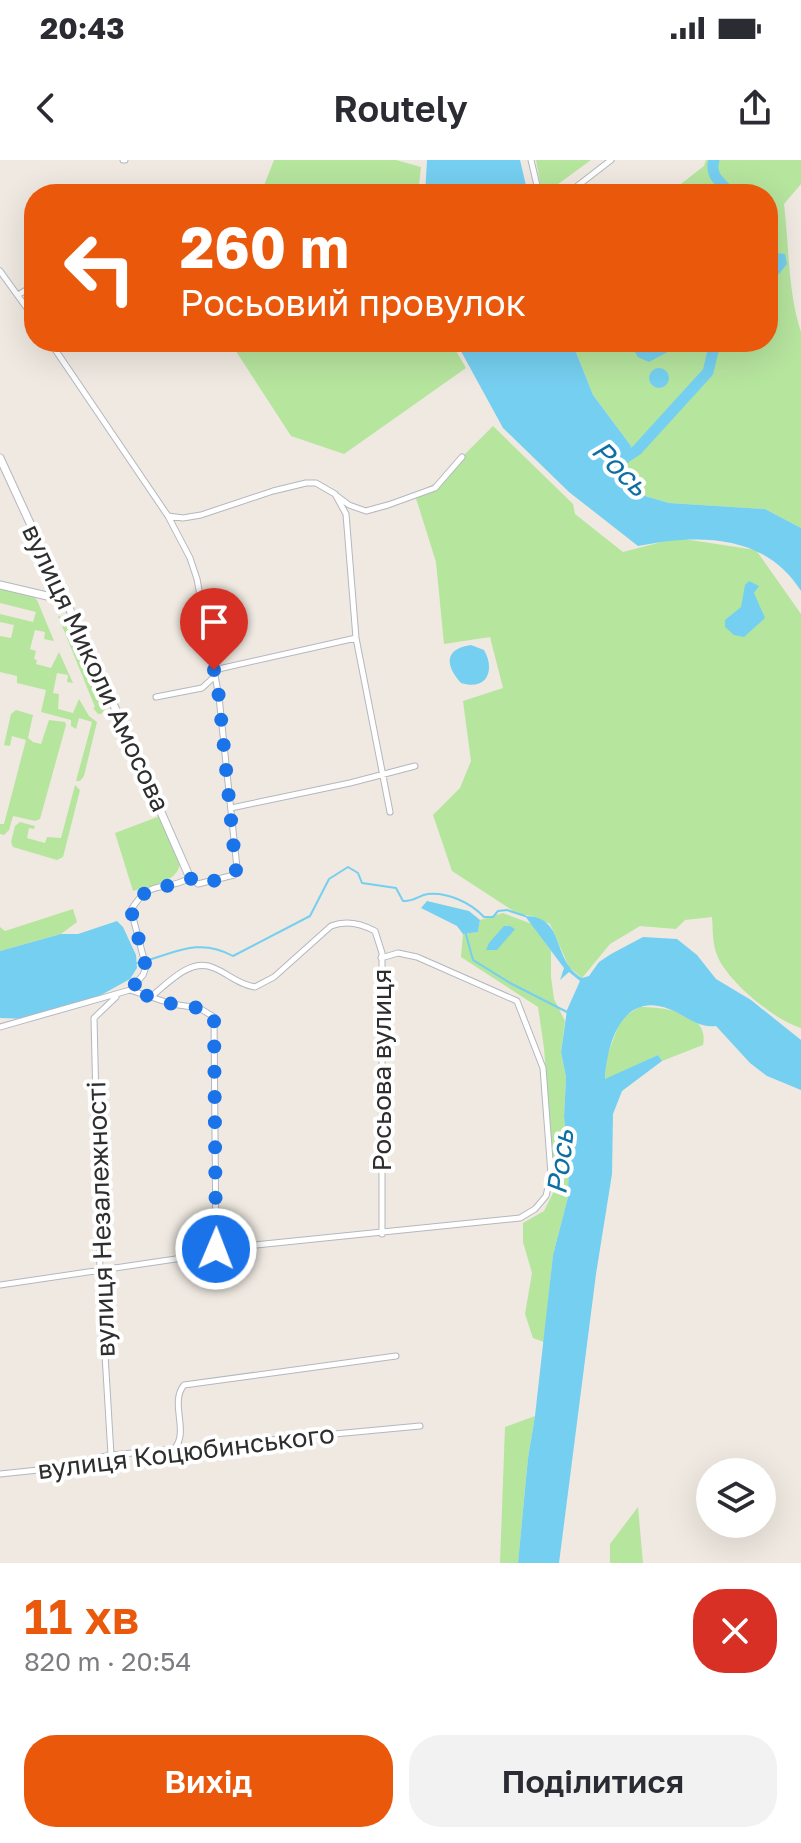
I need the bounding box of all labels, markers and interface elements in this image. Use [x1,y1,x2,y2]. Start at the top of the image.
text: 20:43 [40,10,124,46]
icon: back [24,86,68,130]
icon: share [733,86,777,130]
text: Routely [333,87,468,130]
text: 260 m [180,213,349,280]
icon: left [48,216,152,320]
text: Росьовий провулок [180,281,526,324]
water label: Рось [586,433,656,503]
street label: вулиця Миколи Амосова [16,519,177,816]
pin [180,588,248,670]
icon: arrive [192,600,236,644]
street label: Росьова вулиця [366,969,397,1171]
street label: вулиця Незалежності [80,1081,121,1358]
water label: Рось [539,1126,580,1196]
position arrow [174,1207,258,1291]
street label: вулиця Коцюбинського [36,1418,336,1485]
map controls [696,1458,776,1538]
button: layers [696,1458,776,1538]
text: 11 хв [24,1587,139,1645]
button: close [693,1589,777,1673]
text: 820 m · 20:54 [24,1646,191,1677]
button: Вихід [24,1735,393,1827]
button: Поділитися [409,1735,777,1827]

